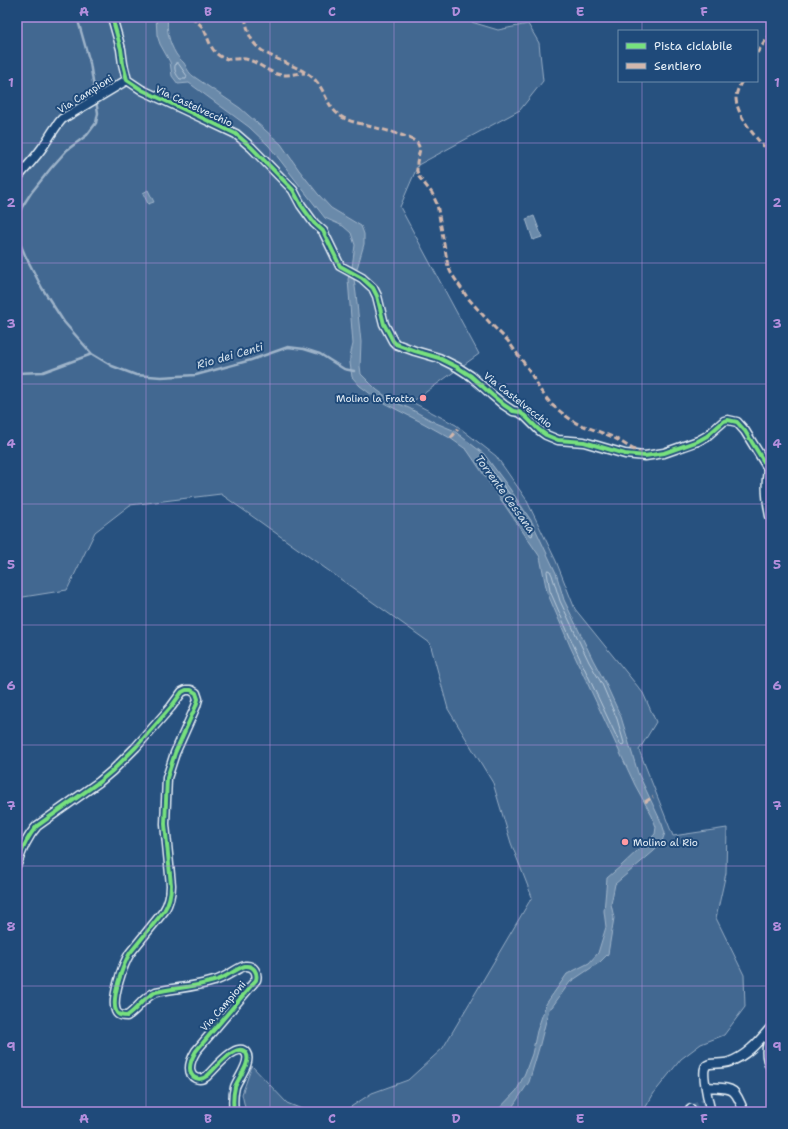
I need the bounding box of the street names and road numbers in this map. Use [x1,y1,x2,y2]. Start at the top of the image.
street label: Via Campioni [55,72,115,116]
street label: Via Castelvecchio [153,82,235,130]
street label: Via Castelvecchio [481,369,555,431]
street label: Via Campioni [197,978,249,1034]

